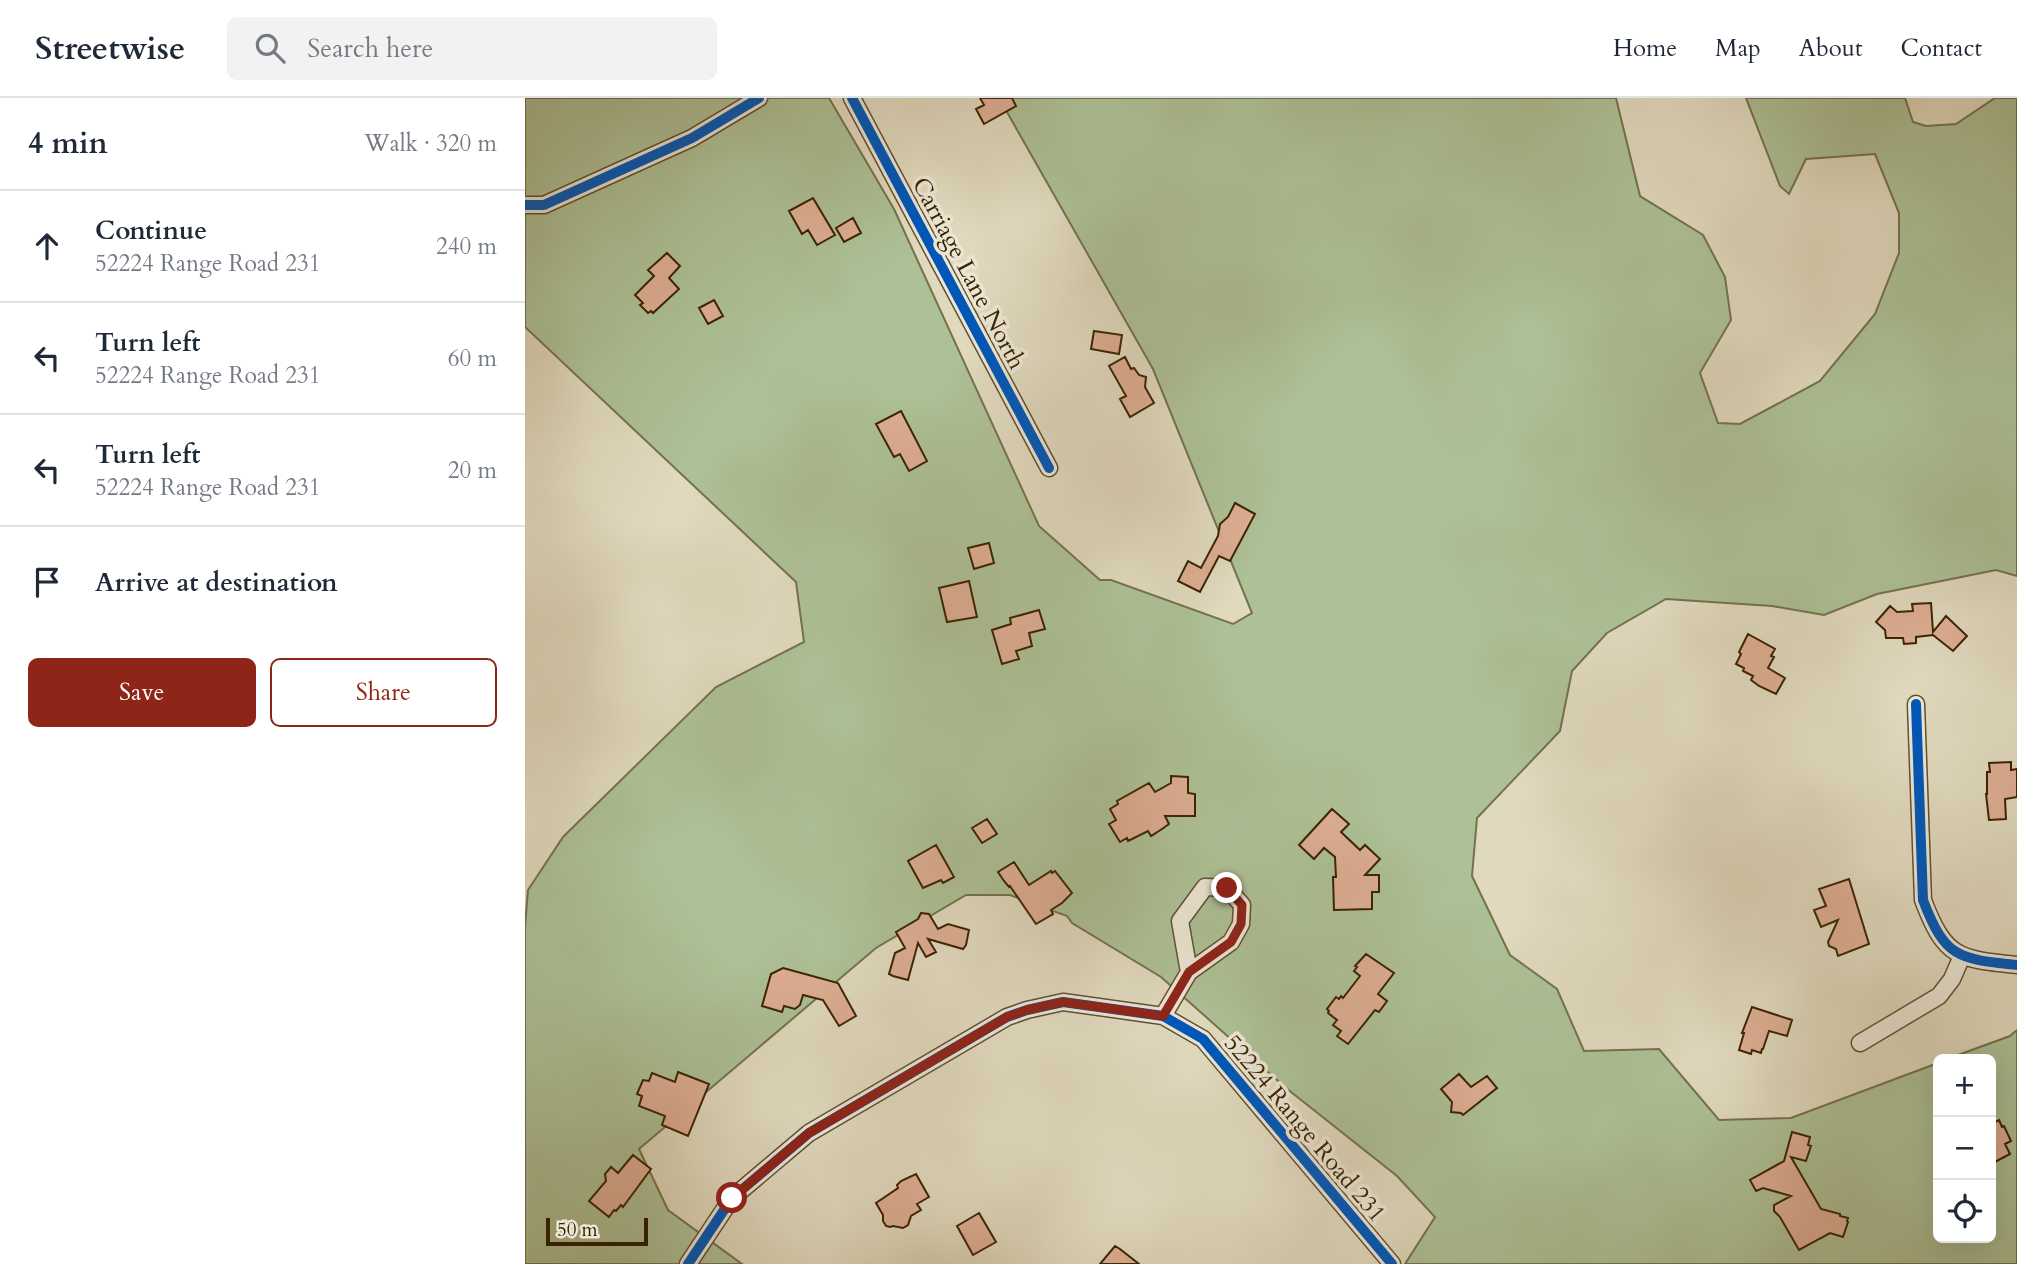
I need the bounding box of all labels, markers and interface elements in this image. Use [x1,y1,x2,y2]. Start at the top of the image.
search box [227,17,717,80]
text: Streetwise [35,26,185,71]
icon: search [251,29,289,67]
text: Search here [307,31,433,66]
text: Home [1613,32,1677,65]
text: Map [1715,32,1761,65]
text: About [1799,32,1863,65]
text: Contact [1901,32,1982,65]
text: 4 min [28,123,108,164]
text: Walk · 320 m [364,128,497,159]
street label: Carriage Lane North [904,171,1033,375]
text: Continue [95,213,207,248]
icon: ahead [28,227,66,265]
text: 240 m [436,231,497,262]
text: 52224 Range Road 231 [95,248,321,279]
text: Turn left [95,325,200,360]
icon: left [28,339,66,377]
text: 60 m [448,343,497,374]
text: 52224 Range Road 231 [95,360,321,391]
text: Turn left [95,437,200,472]
icon: left [28,451,66,489]
text: 20 m [448,455,497,486]
text: 52224 Range Road 231 [95,472,321,503]
icon: arrive [28,563,66,601]
text: Arrive at destination [95,565,338,600]
button: Save [28,658,256,727]
button: Share [270,658,497,727]
route end [1211,872,1242,903]
street label: 52224 Range Road 231 [1216,1028,1393,1229]
map controls [1933,1054,1996,1243]
button: + [1933,1054,1996,1117]
button: − [1933,1117,1996,1180]
button: locate [1933,1180,1996,1243]
route start [716,1182,747,1213]
scale bar [546,1215,647,1247]
text: 50 m [557,1217,598,1243]

